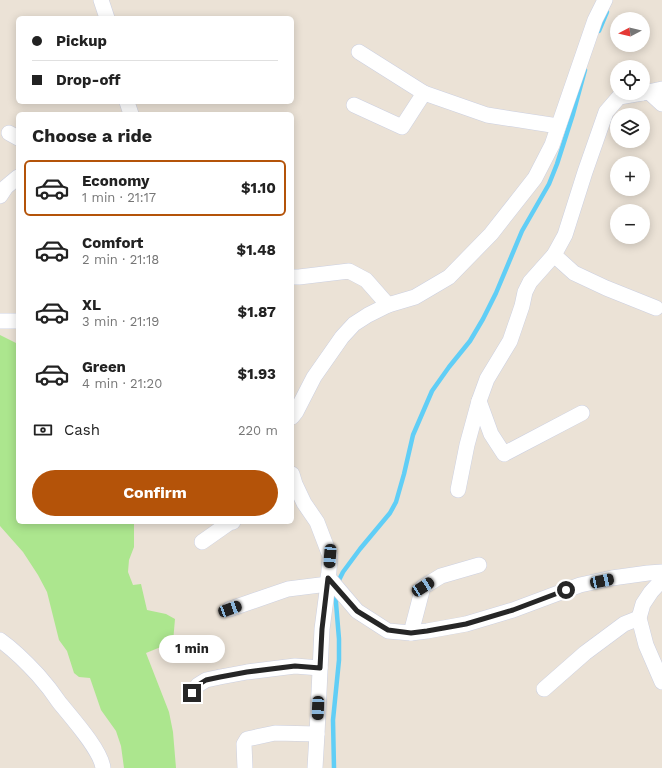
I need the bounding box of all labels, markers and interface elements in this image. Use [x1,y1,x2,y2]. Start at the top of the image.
north arrow [610,12,650,52]
map controls [610,12,650,244]
text: Pickup [56,32,107,50]
button: locate [610,60,650,100]
text: Drop-off [56,71,121,89]
button: layers [610,108,650,148]
text: Choose a ride [32,125,152,146]
button: + [610,156,650,196]
icon: car [34,170,70,206]
text: Economy [82,172,149,190]
text: $1.10 [241,179,276,197]
text: 1 min · 21:17 [82,190,156,205]
button: − [610,204,650,244]
icon: car [34,232,70,268]
text: Comfort [82,234,143,252]
text: $1.48 [237,241,276,259]
text: 2 min · 21:18 [82,252,159,267]
icon: car [34,294,70,330]
text: XL [82,296,101,314]
text: $1.87 [238,303,276,321]
text: 3 min · 21:19 [82,314,159,329]
icon: car [34,356,70,392]
text: Green [82,358,126,376]
text: $1.93 [238,365,276,383]
text: 4 min · 21:20 [82,376,162,391]
icon: cash [32,419,54,441]
text: Cash [64,421,100,439]
text: 220 m [238,423,278,438]
button: Confirm [32,470,278,516]
car [323,544,337,568]
car [589,573,615,589]
car [410,575,436,599]
route start [557,581,575,599]
car [217,599,243,619]
callout: 1 min [159,635,225,663]
text: 1 min [175,641,209,656]
route end [183,684,201,702]
car [312,696,324,720]

